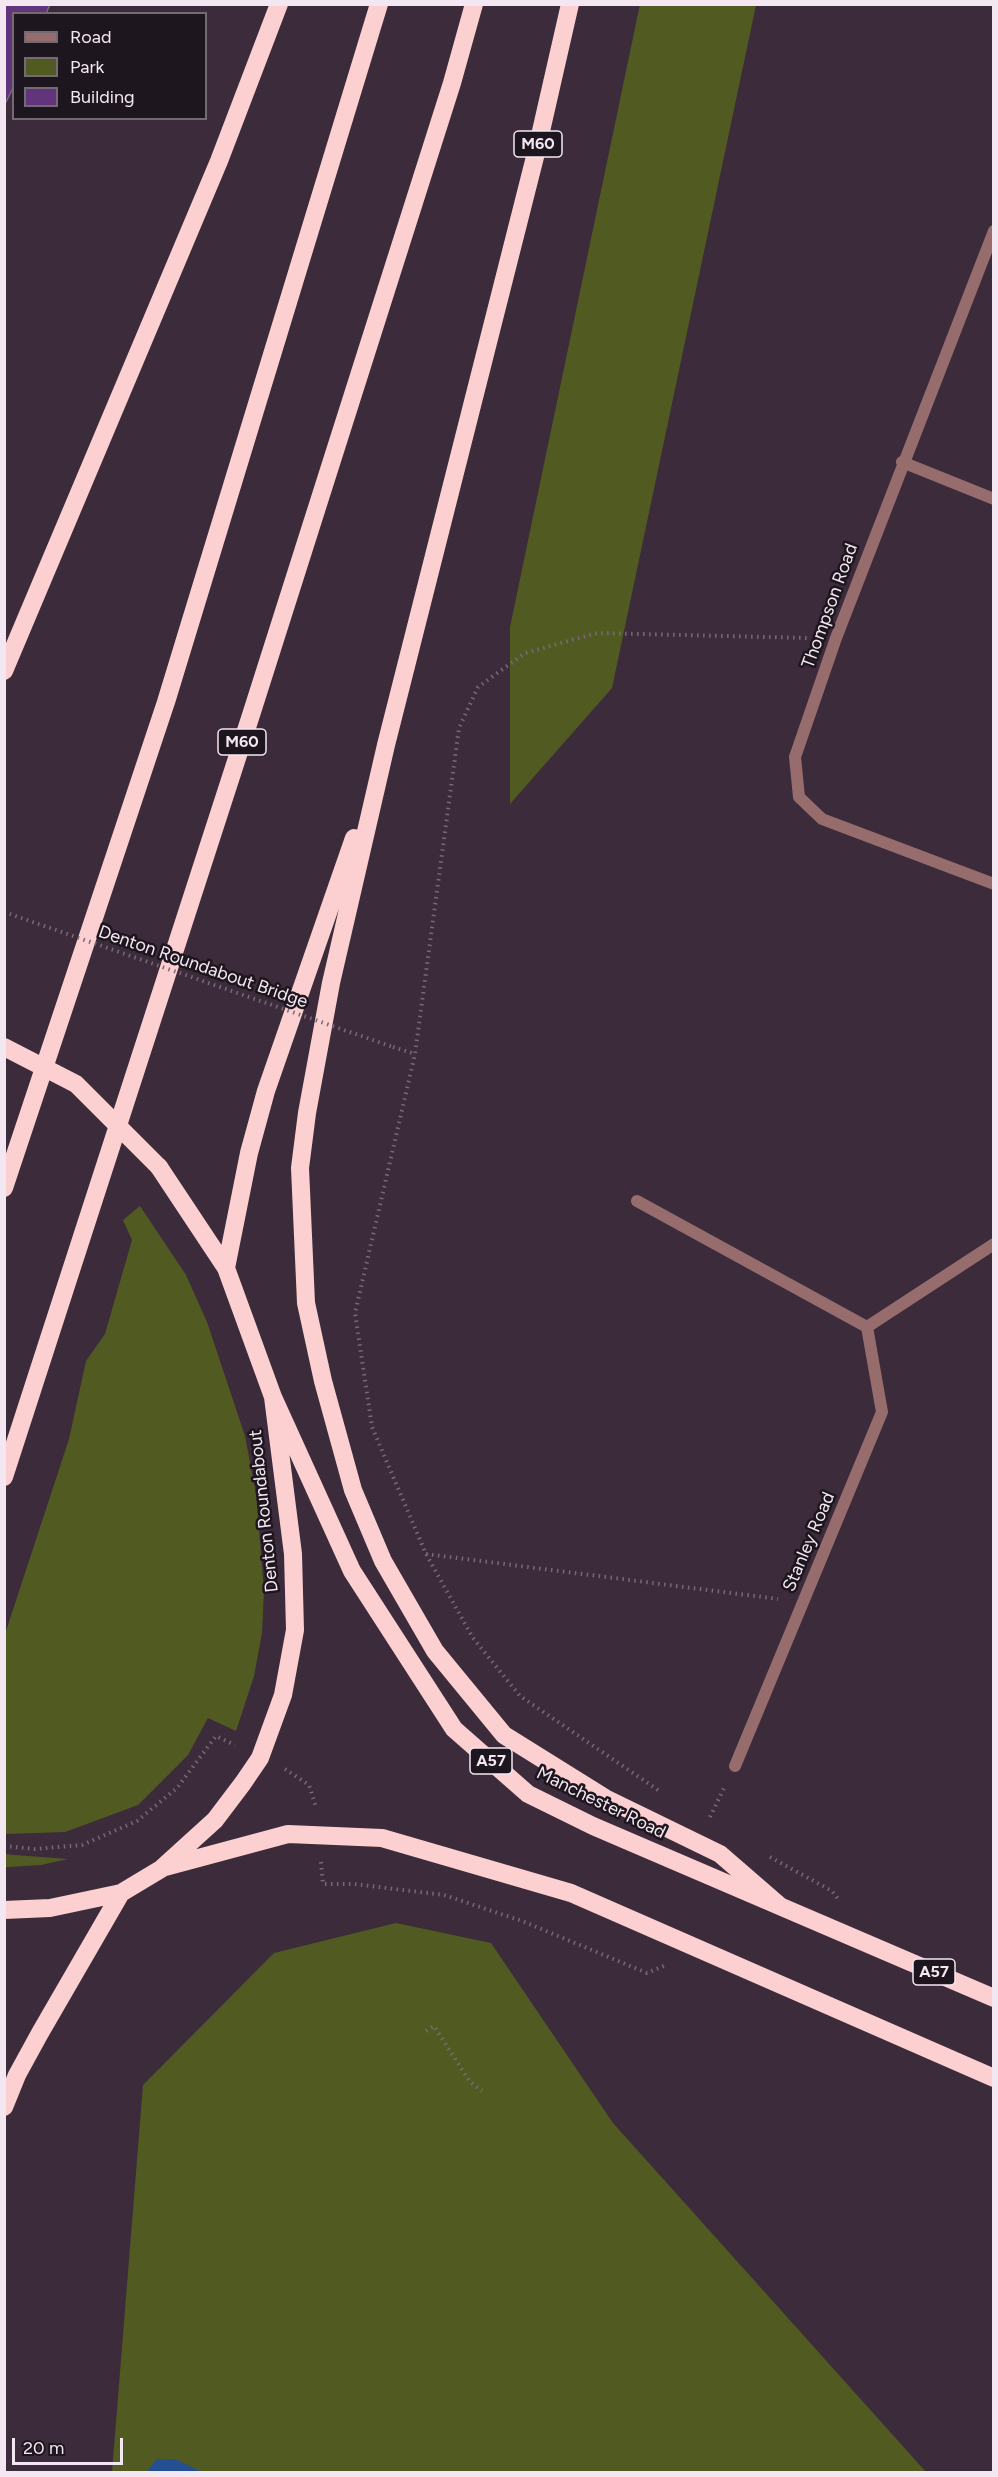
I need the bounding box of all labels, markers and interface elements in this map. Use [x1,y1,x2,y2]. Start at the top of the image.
legend [12,12,207,120]
text: Road [70,26,111,48]
text: Park [70,56,104,78]
text: Building [70,86,135,108]
road number: M60 [514,131,562,157]
street label: Thompson Road [797,541,863,671]
road number: M60 [218,729,266,755]
street label: Denton Roundabout Bridge [96,921,310,1013]
street label: Denton Roundabout [245,1429,283,1593]
street label: Stanley Road [778,1489,840,1595]
road number: A57 [470,1748,512,1774]
street label: Manchester Road [533,1762,669,1844]
road number: A57 [913,1959,955,1985]
scale bar [15,2426,126,2464]
text: 20 m [23,2437,64,2459]

